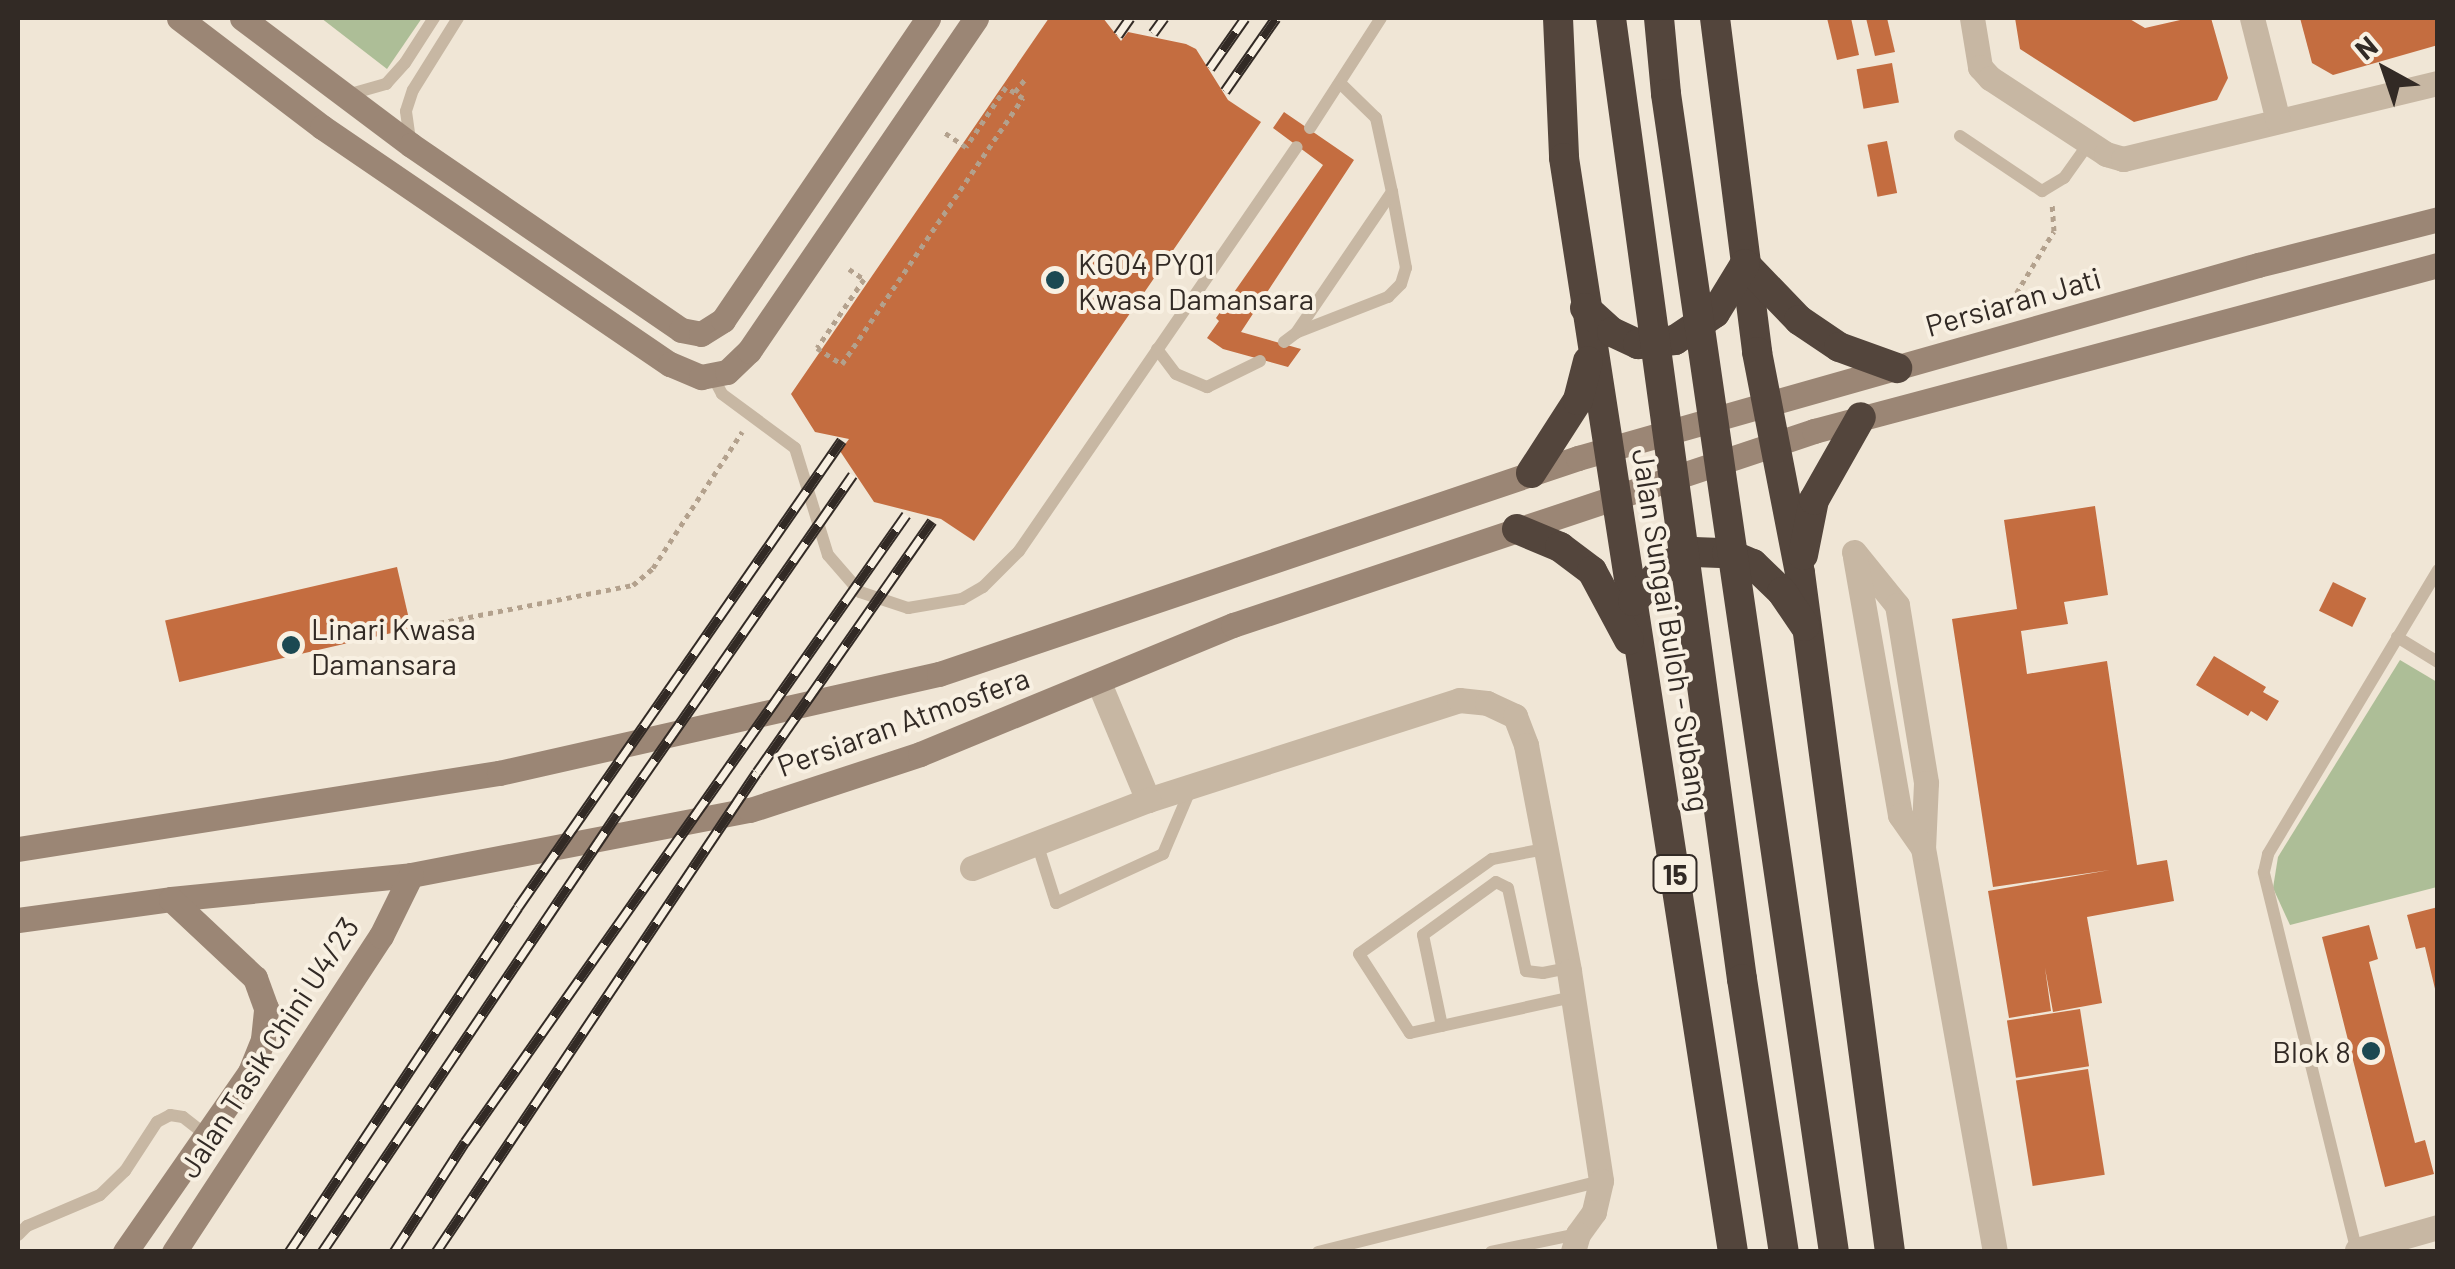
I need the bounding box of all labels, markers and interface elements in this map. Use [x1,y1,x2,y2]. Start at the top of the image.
north arrow [2335,20,2435,120]
text: N [2348,28,2384,66]
place label: KG04 PY01 Kwasa Damansara [1078,245,1314,316]
street label: Persiaran Jati [1921,259,2105,343]
marker: KG04 PY01 Kwasa Damansara [1042,267,1068,293]
street label: Jalan Sungai Buloh - Subang [1626,446,1718,814]
place label: Linari Kwasa Damansara [311,610,476,680]
marker: Linari Kwasa Damansara [280,634,302,656]
street label: Persiaran Atmosfera [772,659,1034,783]
road number: 15 [1650,851,1700,897]
street label: Jalan Tasik Chini U4/23 [170,910,366,1184]
place label: Blok 8 [2272,1033,2351,1069]
marker: Blok 8 [2360,1040,2382,1062]

